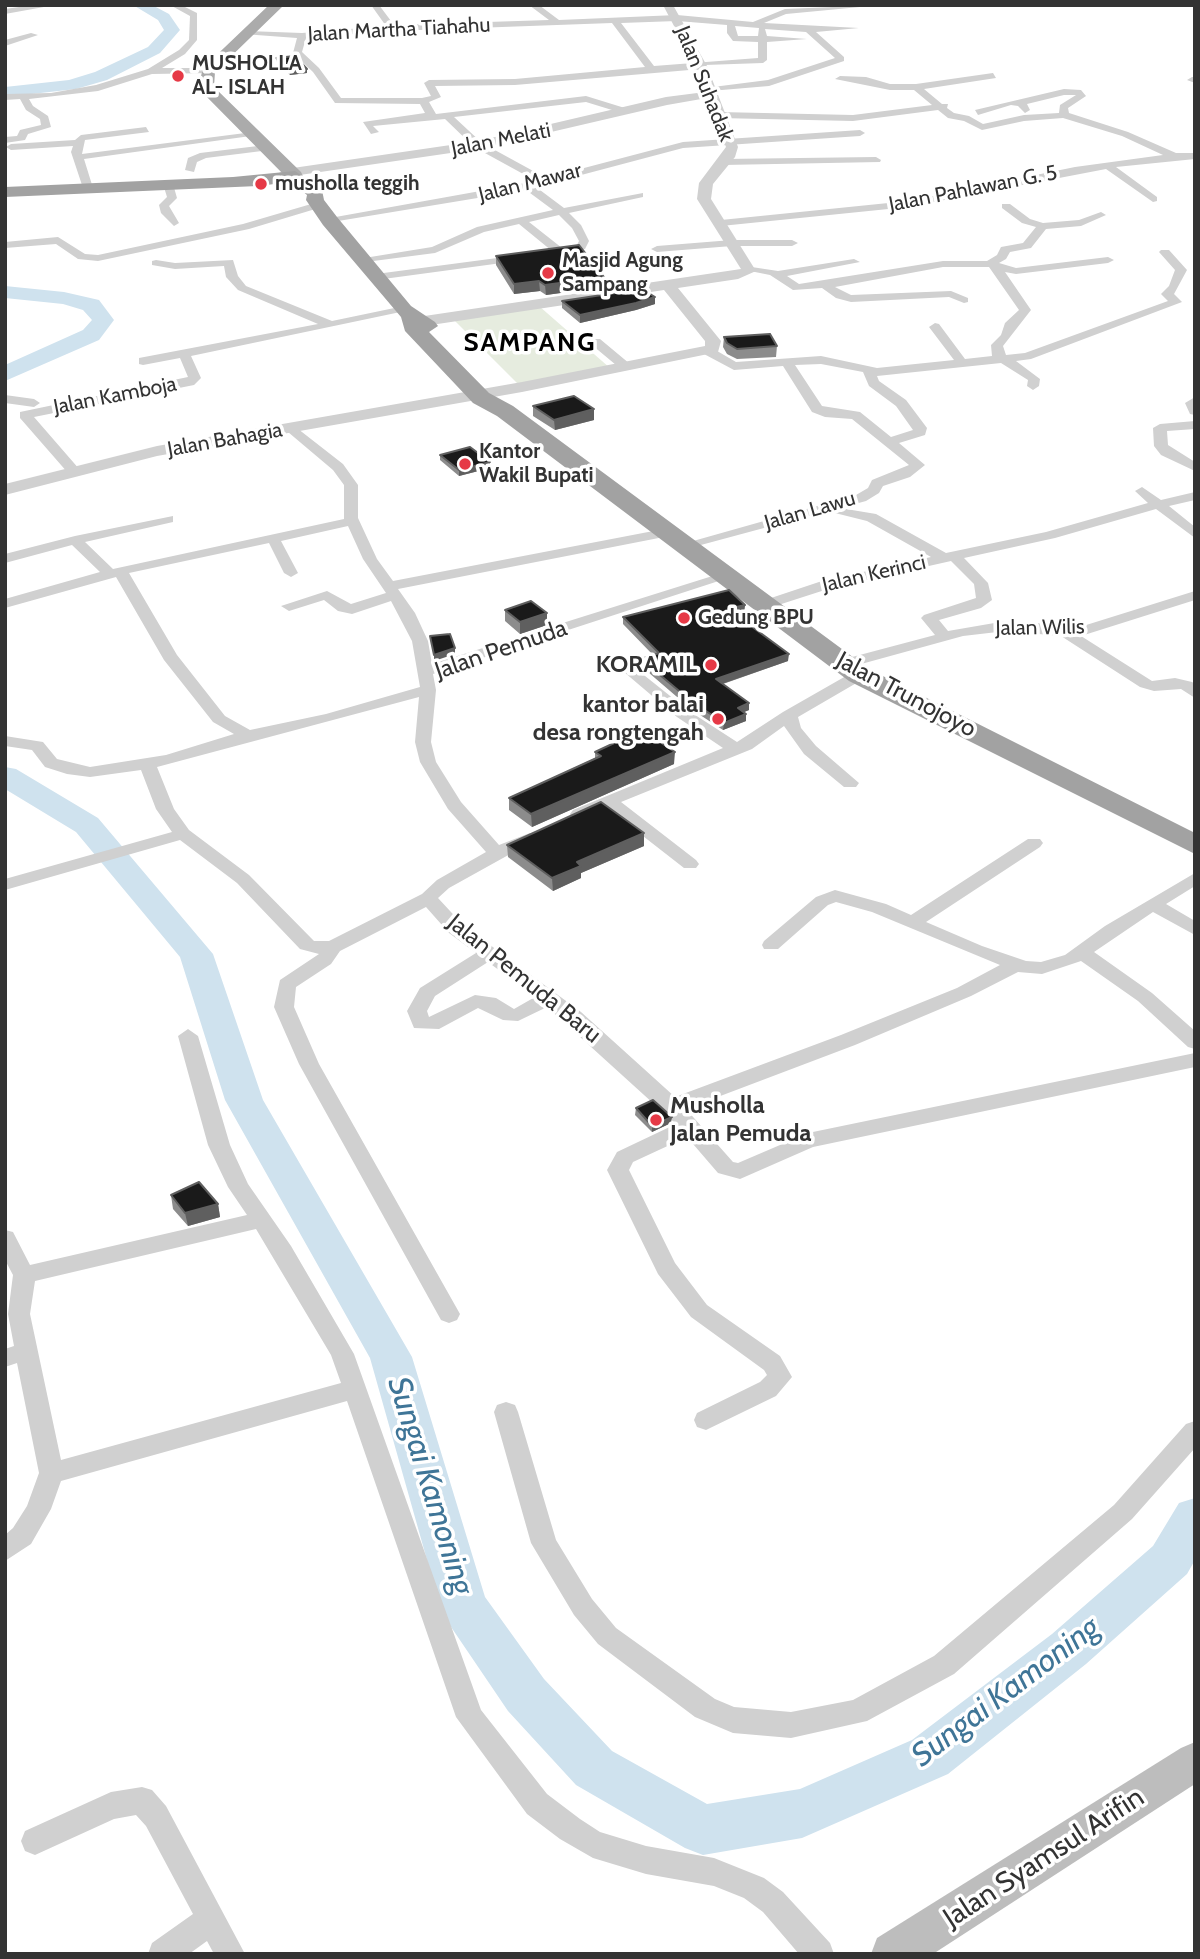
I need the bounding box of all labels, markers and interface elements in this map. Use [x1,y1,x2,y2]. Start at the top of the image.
street label: Jalan Martha Tiahahu [307,13,491,47]
street label: Jalan Suhadak [669,23,739,145]
place label: MUSHOLLA AL- ISLAH [192,51,302,101]
marker: MUSHOLLA AL- ISLAH [170,68,186,84]
street label: Jalan Melati [449,118,553,162]
street label: Jalan Mawar [476,158,584,208]
street label: Jalan Pahlawan G. 5 [887,160,1059,218]
place label: musholla teggih [275,171,420,197]
marker: musholla teggih [253,176,269,192]
place label: Masjid Agung Sampang [562,248,683,298]
marker: Masjid Agung Sampang [540,265,556,281]
district label: SAMPANG [464,327,596,359]
street label: Jalan Kamboja [51,372,179,420]
street label: Jalan Bahagia [166,418,284,462]
place label: Kantor Wakil Bupati [479,439,594,489]
marker: Kantor Wakil Bupati [457,456,473,472]
street label: Jalan Lawu [762,486,858,536]
street label: Jalan Kerinci [820,550,928,598]
place label: Gedung BPU [698,605,814,631]
marker: Gedung BPU [676,610,692,626]
street label: Jalan Pemuda [431,614,571,686]
street label: Jalan Wilis [995,615,1085,641]
street label: Jalan Trunojoyo [831,646,981,744]
place label: KORAMIL [596,651,697,679]
marker: KORAMIL [703,657,719,673]
place label: kantor balai desa rongtengah [533,691,704,747]
marker: kantor balai desa rongtengah [710,711,726,727]
street label: Jalan Pemuda Baru [442,908,606,1050]
place label: Musholla Jalan Pemuda [670,1092,811,1148]
marker: Musholla Jalan Pemuda [648,1112,664,1128]
water label: Sungai Kamoning [379,1372,481,1600]
water label: Sungai Kamoning [904,1609,1108,1775]
street label: Jalan Syamsul Arifin [937,1781,1151,1935]

